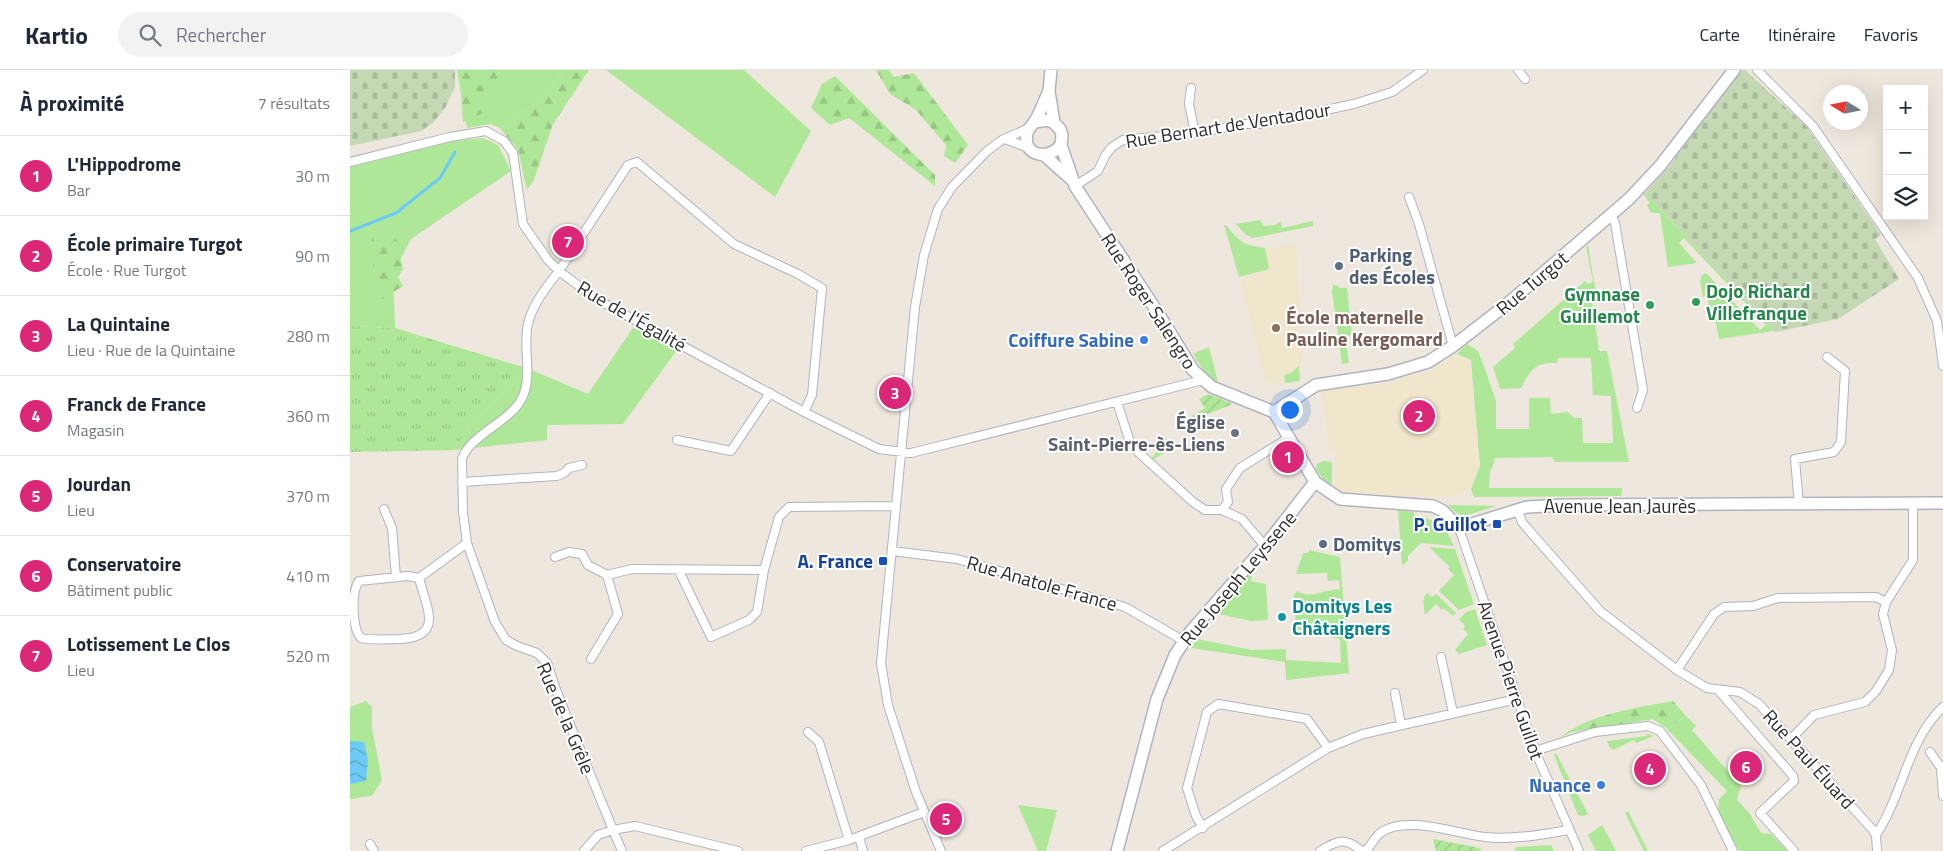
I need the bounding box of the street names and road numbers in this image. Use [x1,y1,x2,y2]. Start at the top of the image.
street label: Rue Bernart de Ventadour [1123,94,1333,155]
street label: Rue Roger Salengro [1094,227,1204,375]
street label: Rue Turgot [1489,243,1574,322]
street label: Rue de l'Égalité [572,273,692,359]
street label: Avenue Jean Jaurès [1544,491,1696,520]
street label: Rue Joseph Leyssene [1172,504,1303,651]
street label: Rue Anatole France [964,547,1121,618]
street label: Avenue Pierre Guillot [1471,596,1552,764]
street label: Rue de la Grêle [530,657,603,778]
street label: Rue Paul Éluard [1757,702,1862,815]

